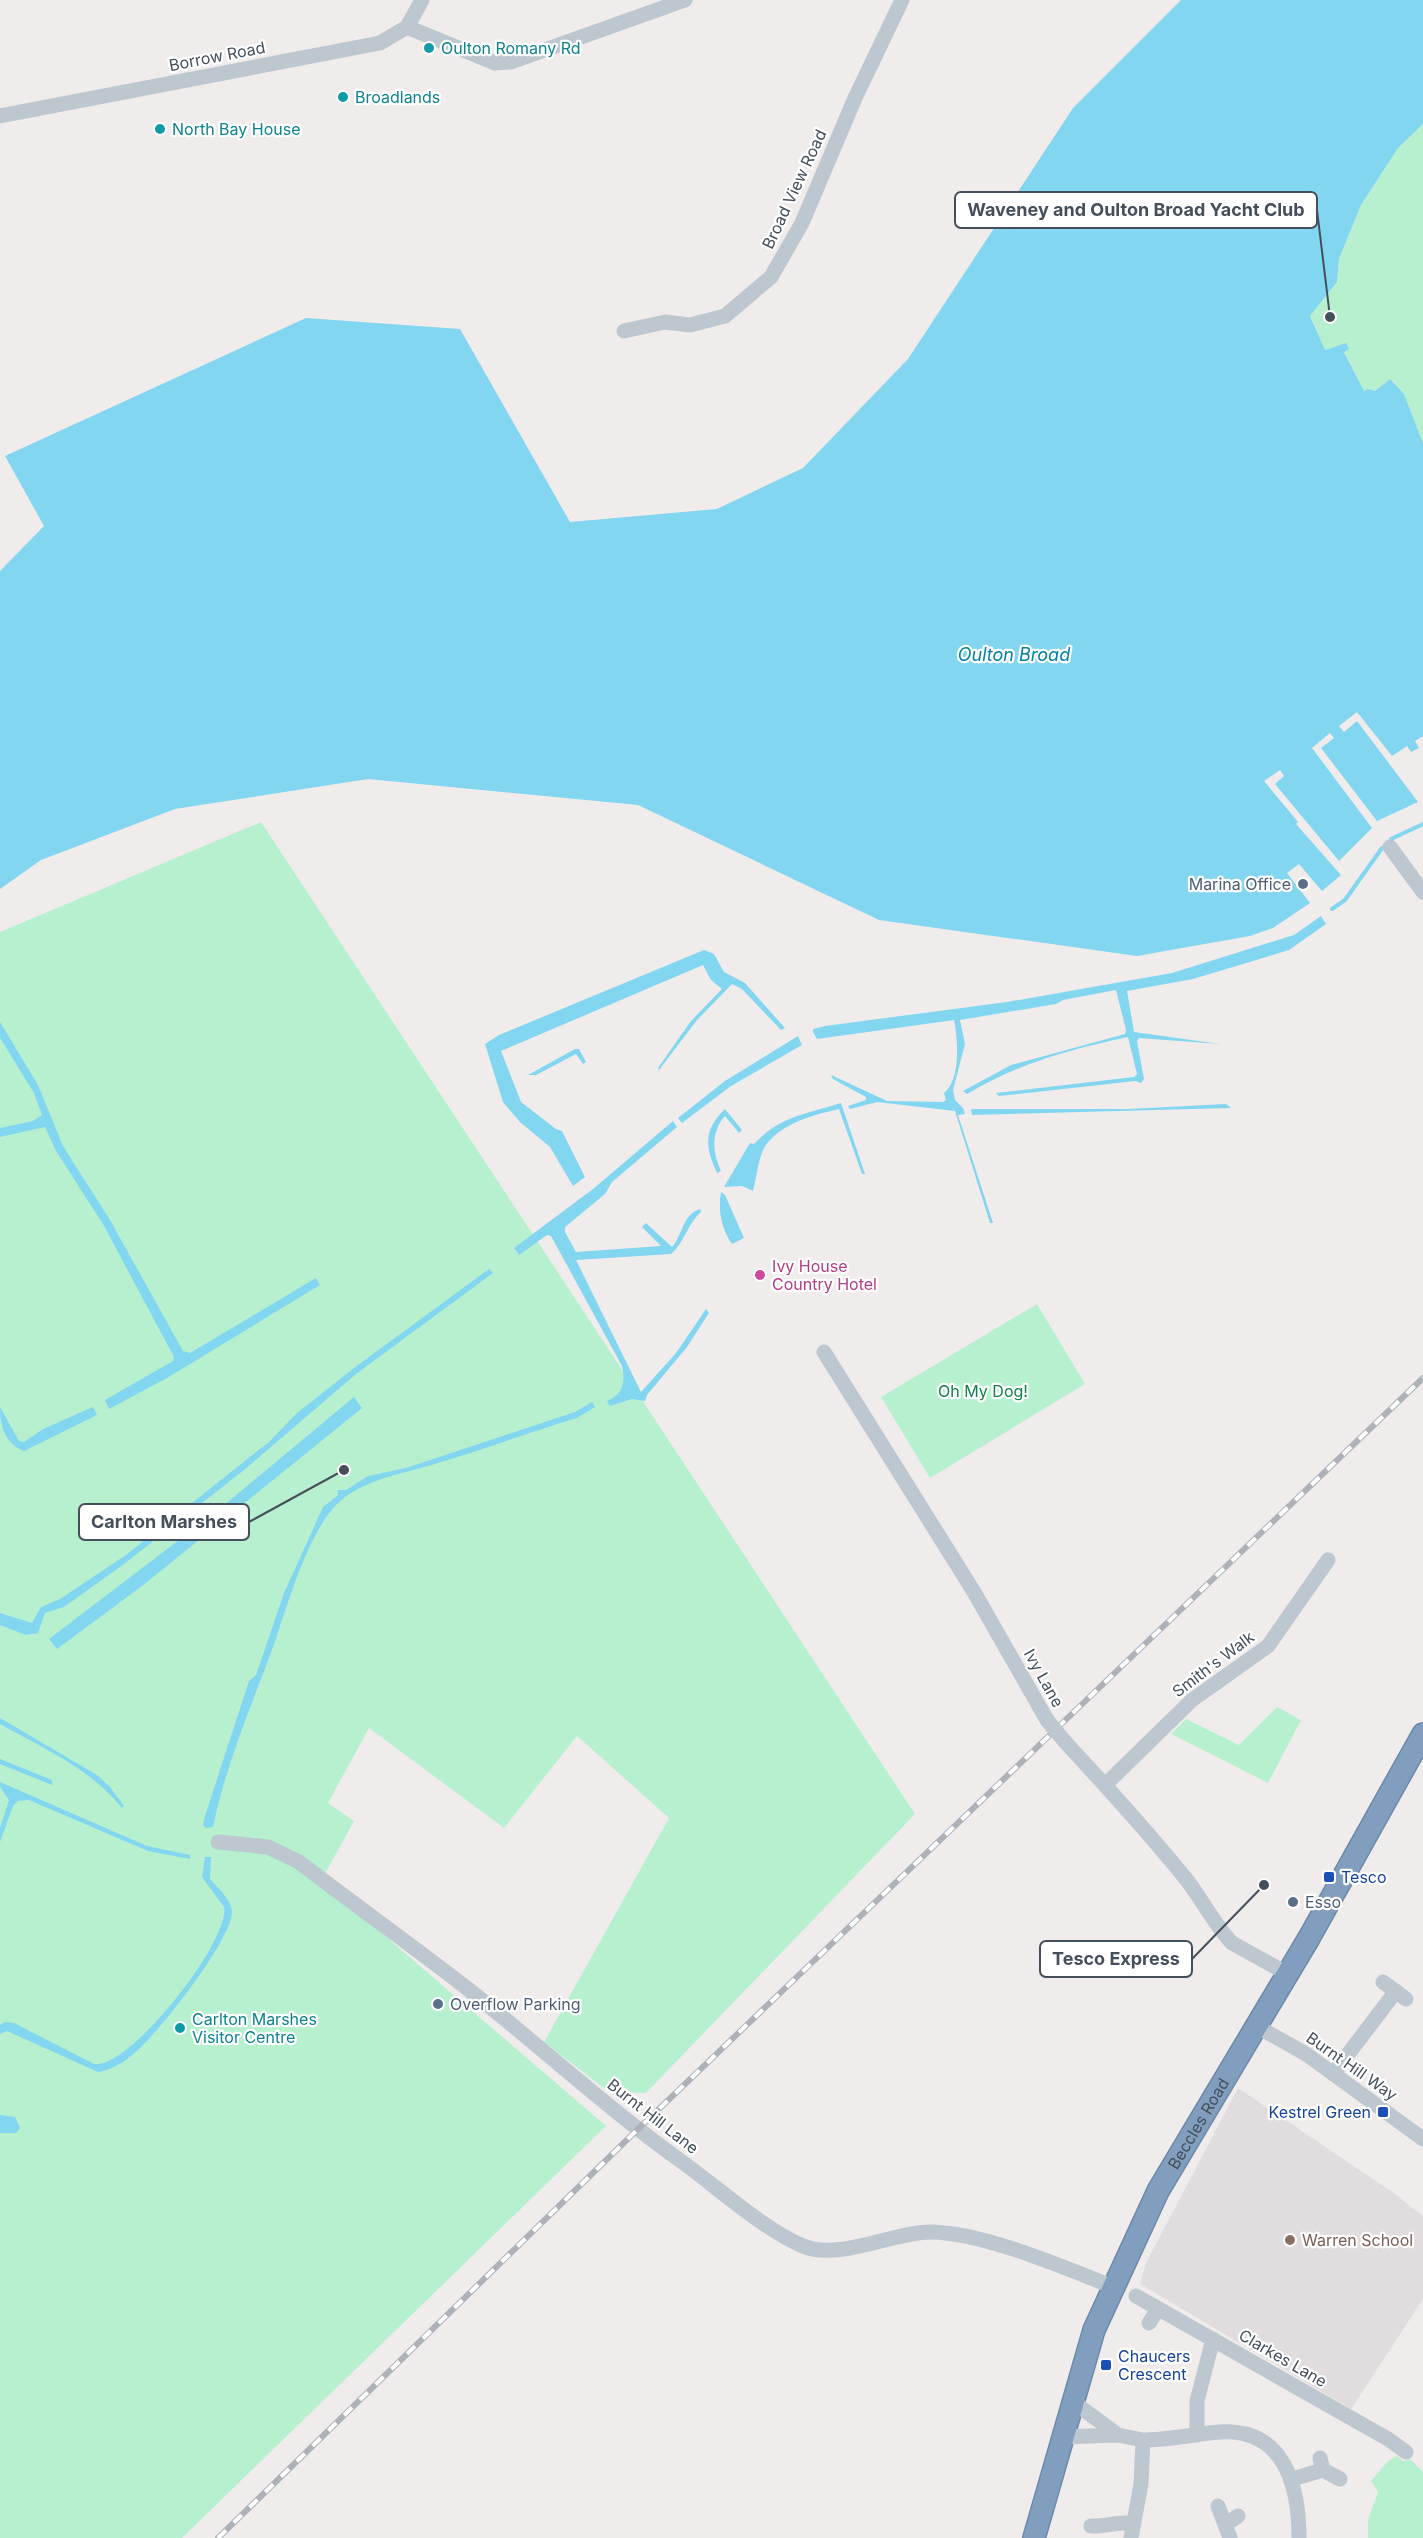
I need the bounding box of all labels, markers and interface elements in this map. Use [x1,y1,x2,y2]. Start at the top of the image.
street label: Borrow Road [167,37,267,75]
place label: Oulton Romany Rd [441,38,581,58]
marker: Oulton Romany Rd [422,41,436,55]
place label: Broadlands [355,87,440,107]
marker: Broadlands [336,90,350,104]
place label: North Bay House [172,119,301,139]
marker: North Bay House [153,122,167,136]
street label: Broad View Road [758,126,830,252]
callout: Waveney and Oulton Broad Yacht Club [955,192,1317,228]
text: Waveney and Oulton Broad Yacht Club [967,199,1305,220]
water label: Oulton Broad [958,644,1070,665]
place label: Marina Office [1189,874,1291,894]
marker: Marina Office [1296,877,1310,891]
place label: Ivy House Country Hotel [772,1256,877,1294]
marker: Ivy House Country Hotel [753,1268,767,1282]
park label: Oh My Dog! [938,1381,1028,1401]
callout: Carlton Marshes [79,1504,249,1540]
text: Carlton Marshes [91,1511,237,1532]
street label: Smith's Walk [1168,1627,1258,1701]
street label: Ivy Lane [1020,1645,1068,1711]
place label: Tesco [1341,1867,1387,1887]
marker: Tesco [1322,1870,1336,1884]
place label: Esso [1305,1892,1341,1912]
marker: Esso [1286,1895,1300,1909]
callout: Tesco Express [1040,1941,1192,1977]
text: Tesco Express [1052,1948,1180,1969]
place label: Overflow Parking [450,1994,581,2014]
marker: Overflow Parking [431,1997,445,2011]
place label: Carlton Marshes Visitor Centre [192,2009,317,2047]
marker: Carlton Marshes Visitor Centre [173,2021,187,2035]
street label: Burnt Hill Way [1303,2027,1401,2105]
street label: Burnt Hill Lane [603,2074,703,2158]
street label: Beccles Road [1163,2074,1233,2173]
place label: Kestrel Green [1269,2102,1371,2122]
marker: Kestrel Green [1376,2105,1390,2119]
place label: Warren School [1302,2230,1413,2250]
marker: Warren School [1283,2233,1297,2247]
street label: Clarkes Lane [1235,2325,1331,2391]
place label: Chaucers Crescent [1118,2346,1191,2384]
marker: Chaucers Crescent [1099,2358,1113,2372]

